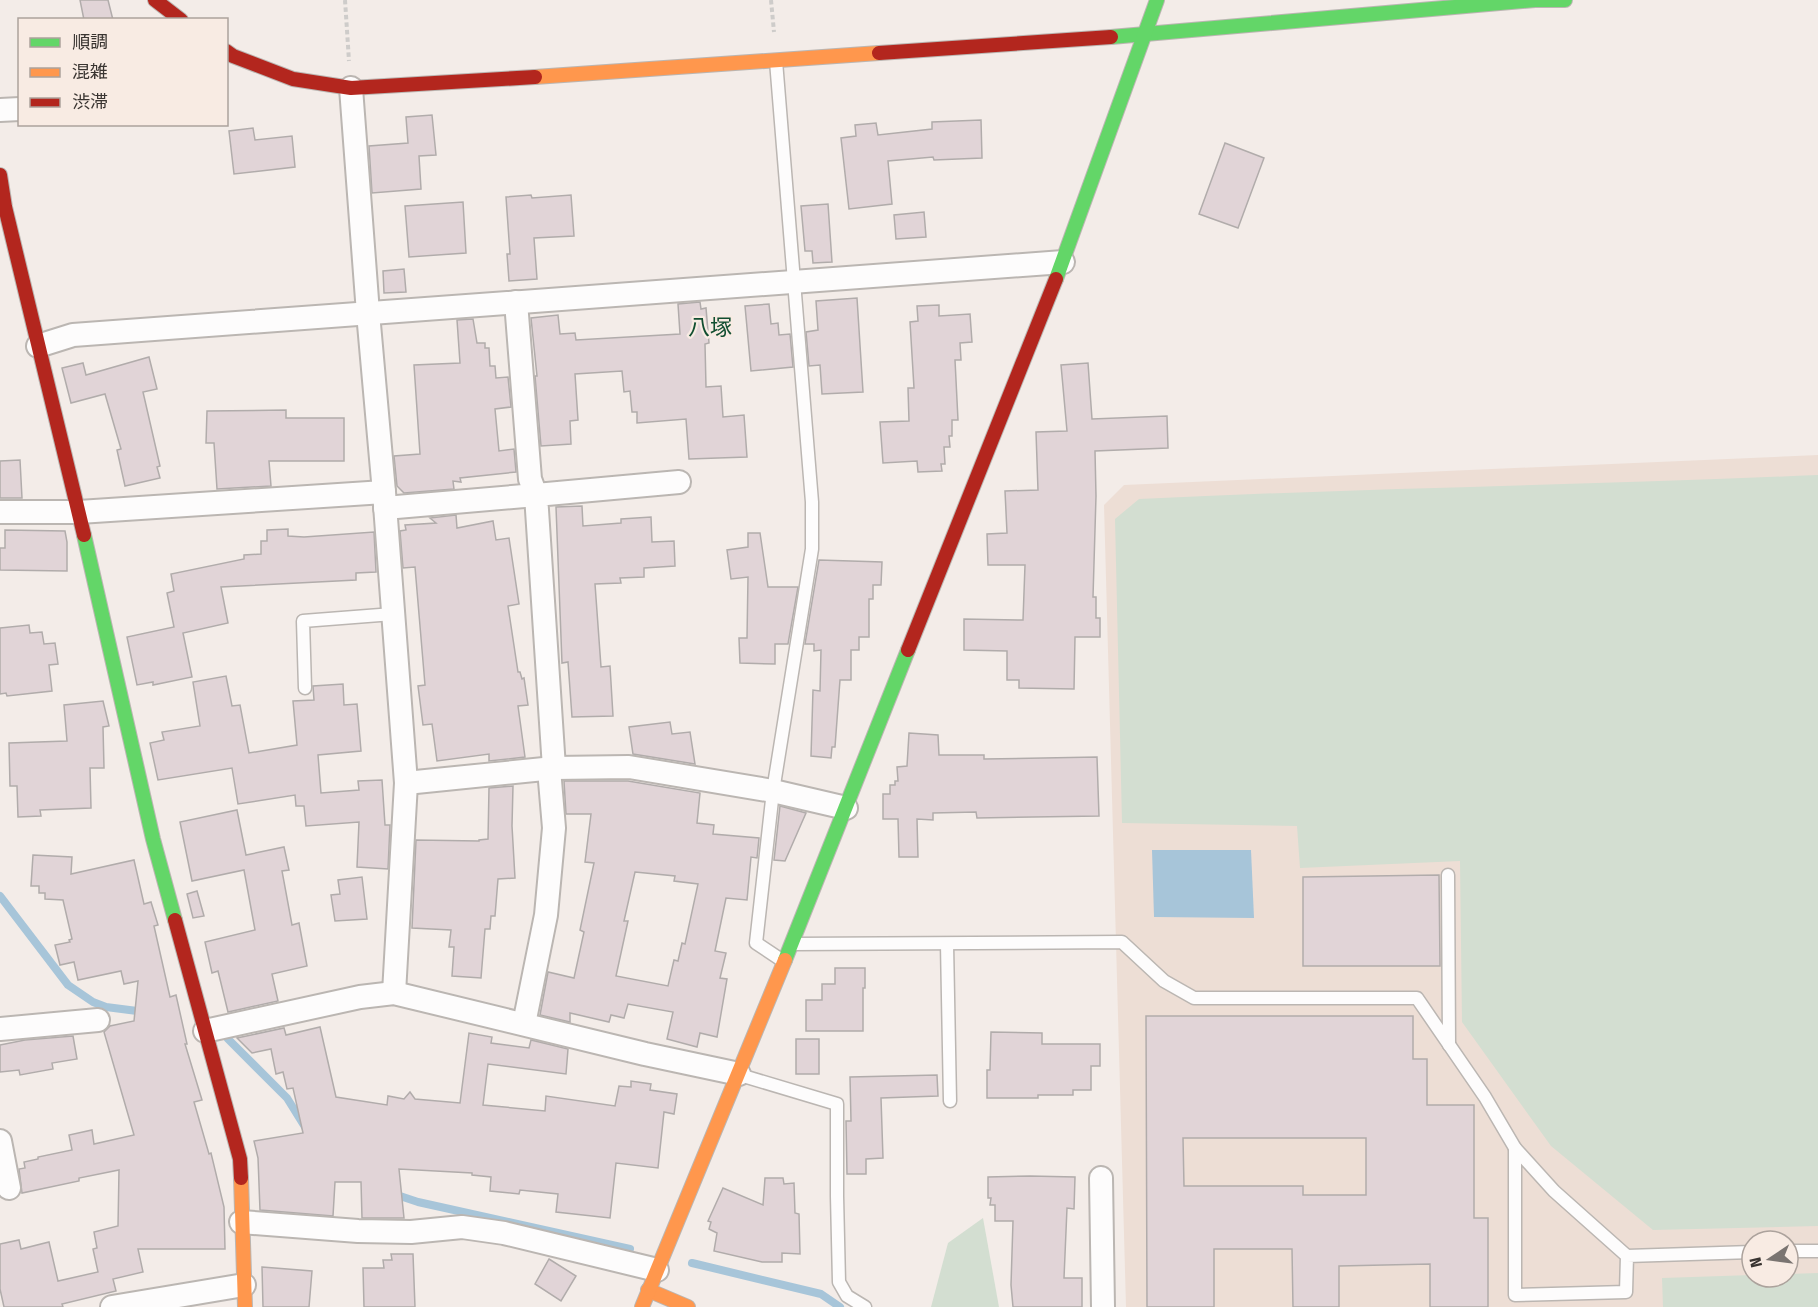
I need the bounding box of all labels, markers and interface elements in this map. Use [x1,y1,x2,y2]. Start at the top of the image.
legend [18,18,228,126]
text: 順調 [72,31,108,53]
text: 混雑 [72,61,108,83]
text: 渋滞 [72,91,108,113]
district label: 八塚 [688,314,732,341]
north arrow [1740,1229,1800,1289]
text: N [1746,1255,1766,1269]

